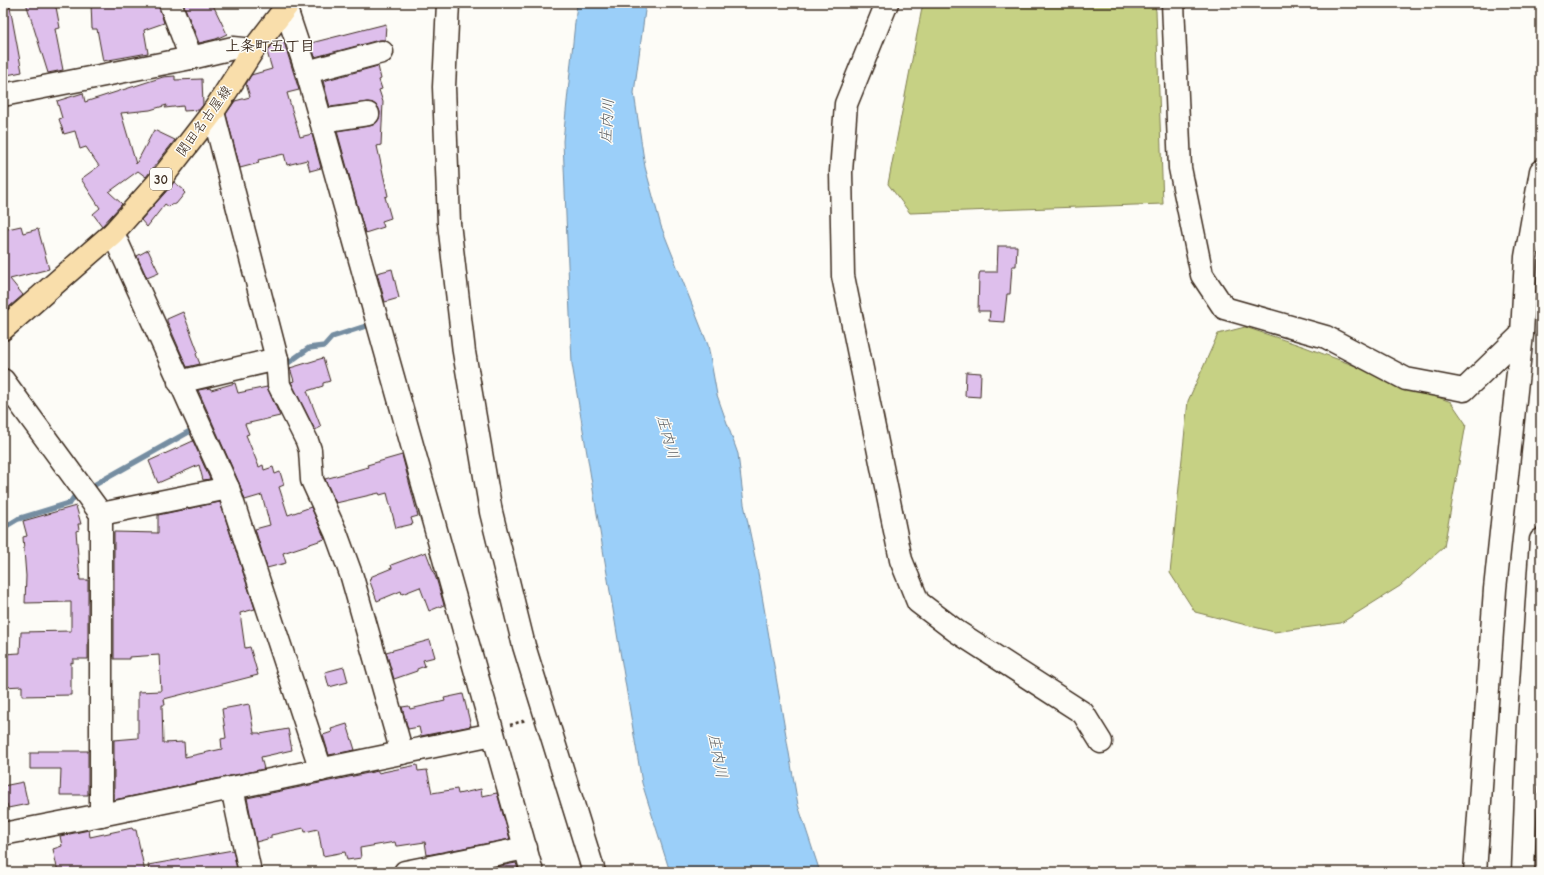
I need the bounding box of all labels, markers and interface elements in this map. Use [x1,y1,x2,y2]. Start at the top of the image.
district label: 上条町五丁目 [225,37,315,55]
street label: 関田名古屋線 [172,82,236,160]
water label: 庄内川 [597,98,617,144]
road number: 30 [150,168,172,190]
water label: 庄内川 [653,413,683,461]
water label: 庄内川 [705,732,731,780]

